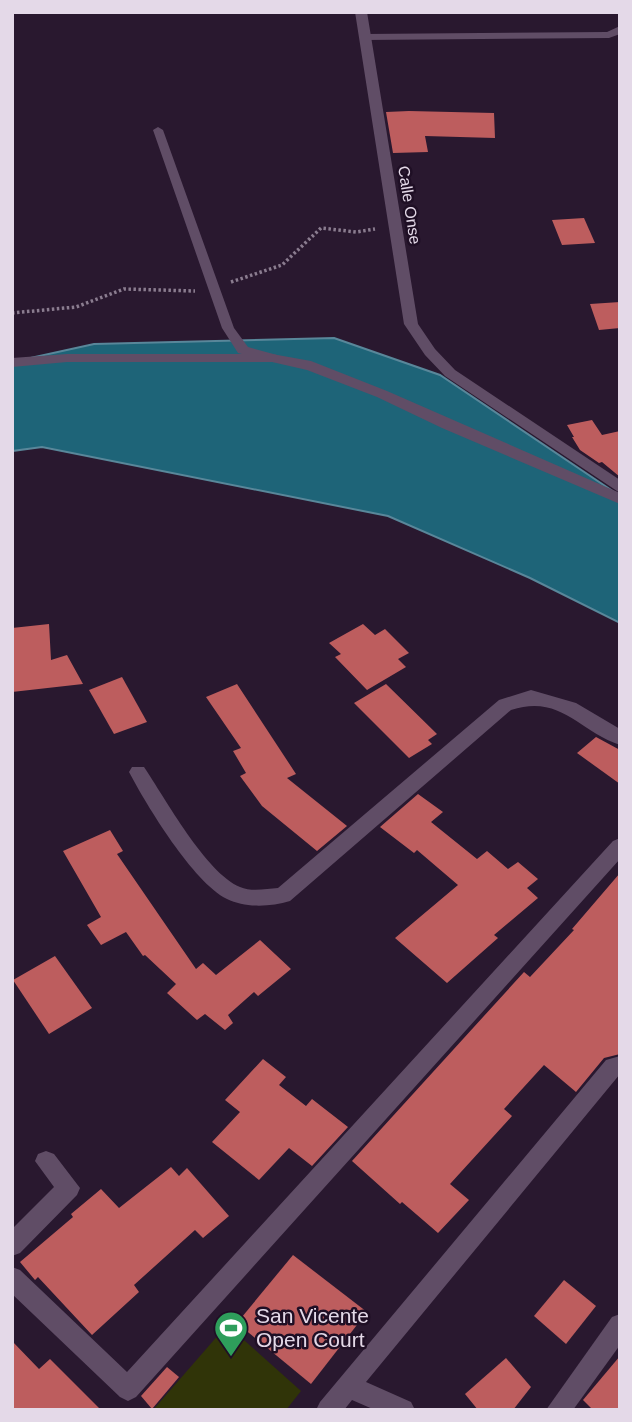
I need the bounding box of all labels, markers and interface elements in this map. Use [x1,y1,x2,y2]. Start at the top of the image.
street label: Calle Onse [395,165,424,246]
place label: San Vicente Open Court [256,1304,369,1351]
sports icon: San Vicente Open Court [212,1309,250,1358]

